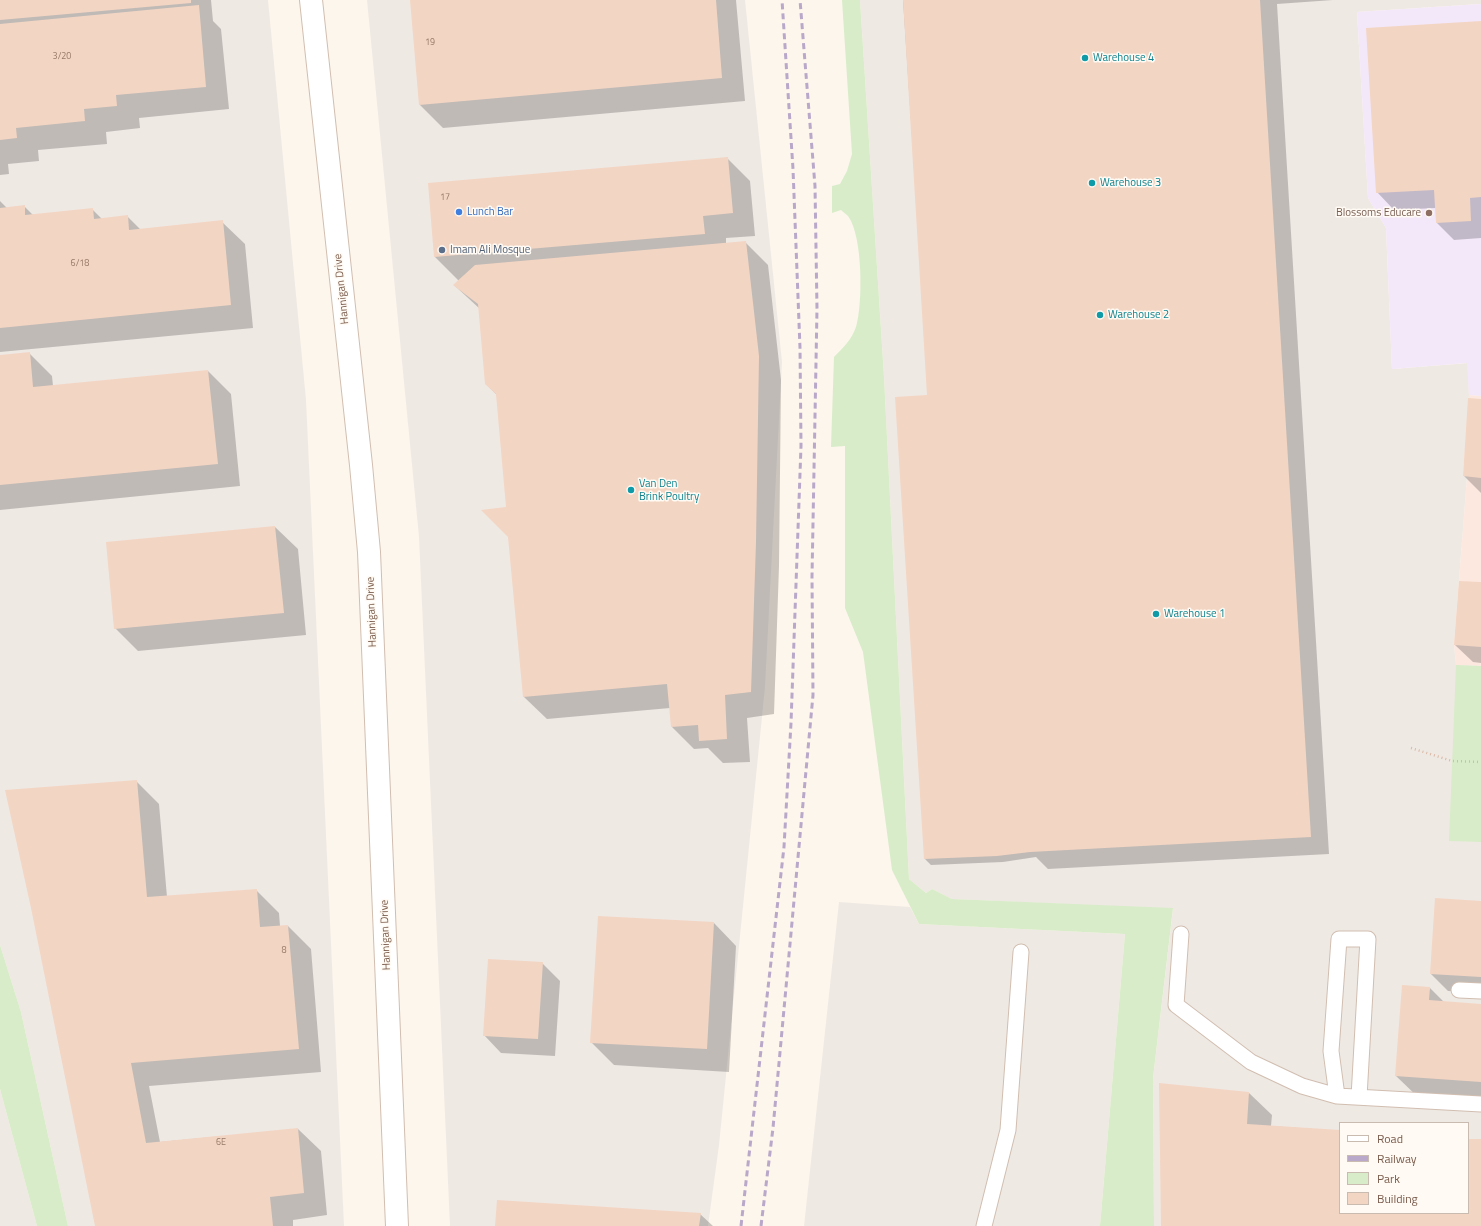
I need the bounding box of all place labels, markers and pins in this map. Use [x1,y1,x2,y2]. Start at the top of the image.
place label: Warehouse 4 [1093,51,1154,65]
marker: Warehouse 4 [1080,53,1090,63]
place label: Warehouse 3 [1100,176,1161,190]
marker: Warehouse 3 [1087,178,1097,188]
place label: Lunch Bar [467,205,513,219]
place label: Blossoms Educare [1336,206,1421,220]
marker: Lunch Bar [454,207,464,217]
marker: Blossoms Educare [1424,208,1434,218]
place label: Imam Ali Mosque [450,243,530,257]
marker: Imam Ali Mosque [437,245,447,255]
place label: Warehouse 2 [1108,308,1169,322]
marker: Warehouse 2 [1095,310,1105,320]
place label: Van Den Brink Poultry [639,477,699,503]
marker: Van Den Brink Poultry [626,485,636,495]
place label: Warehouse 1 [1164,607,1225,621]
marker: Warehouse 1 [1151,609,1161,619]

